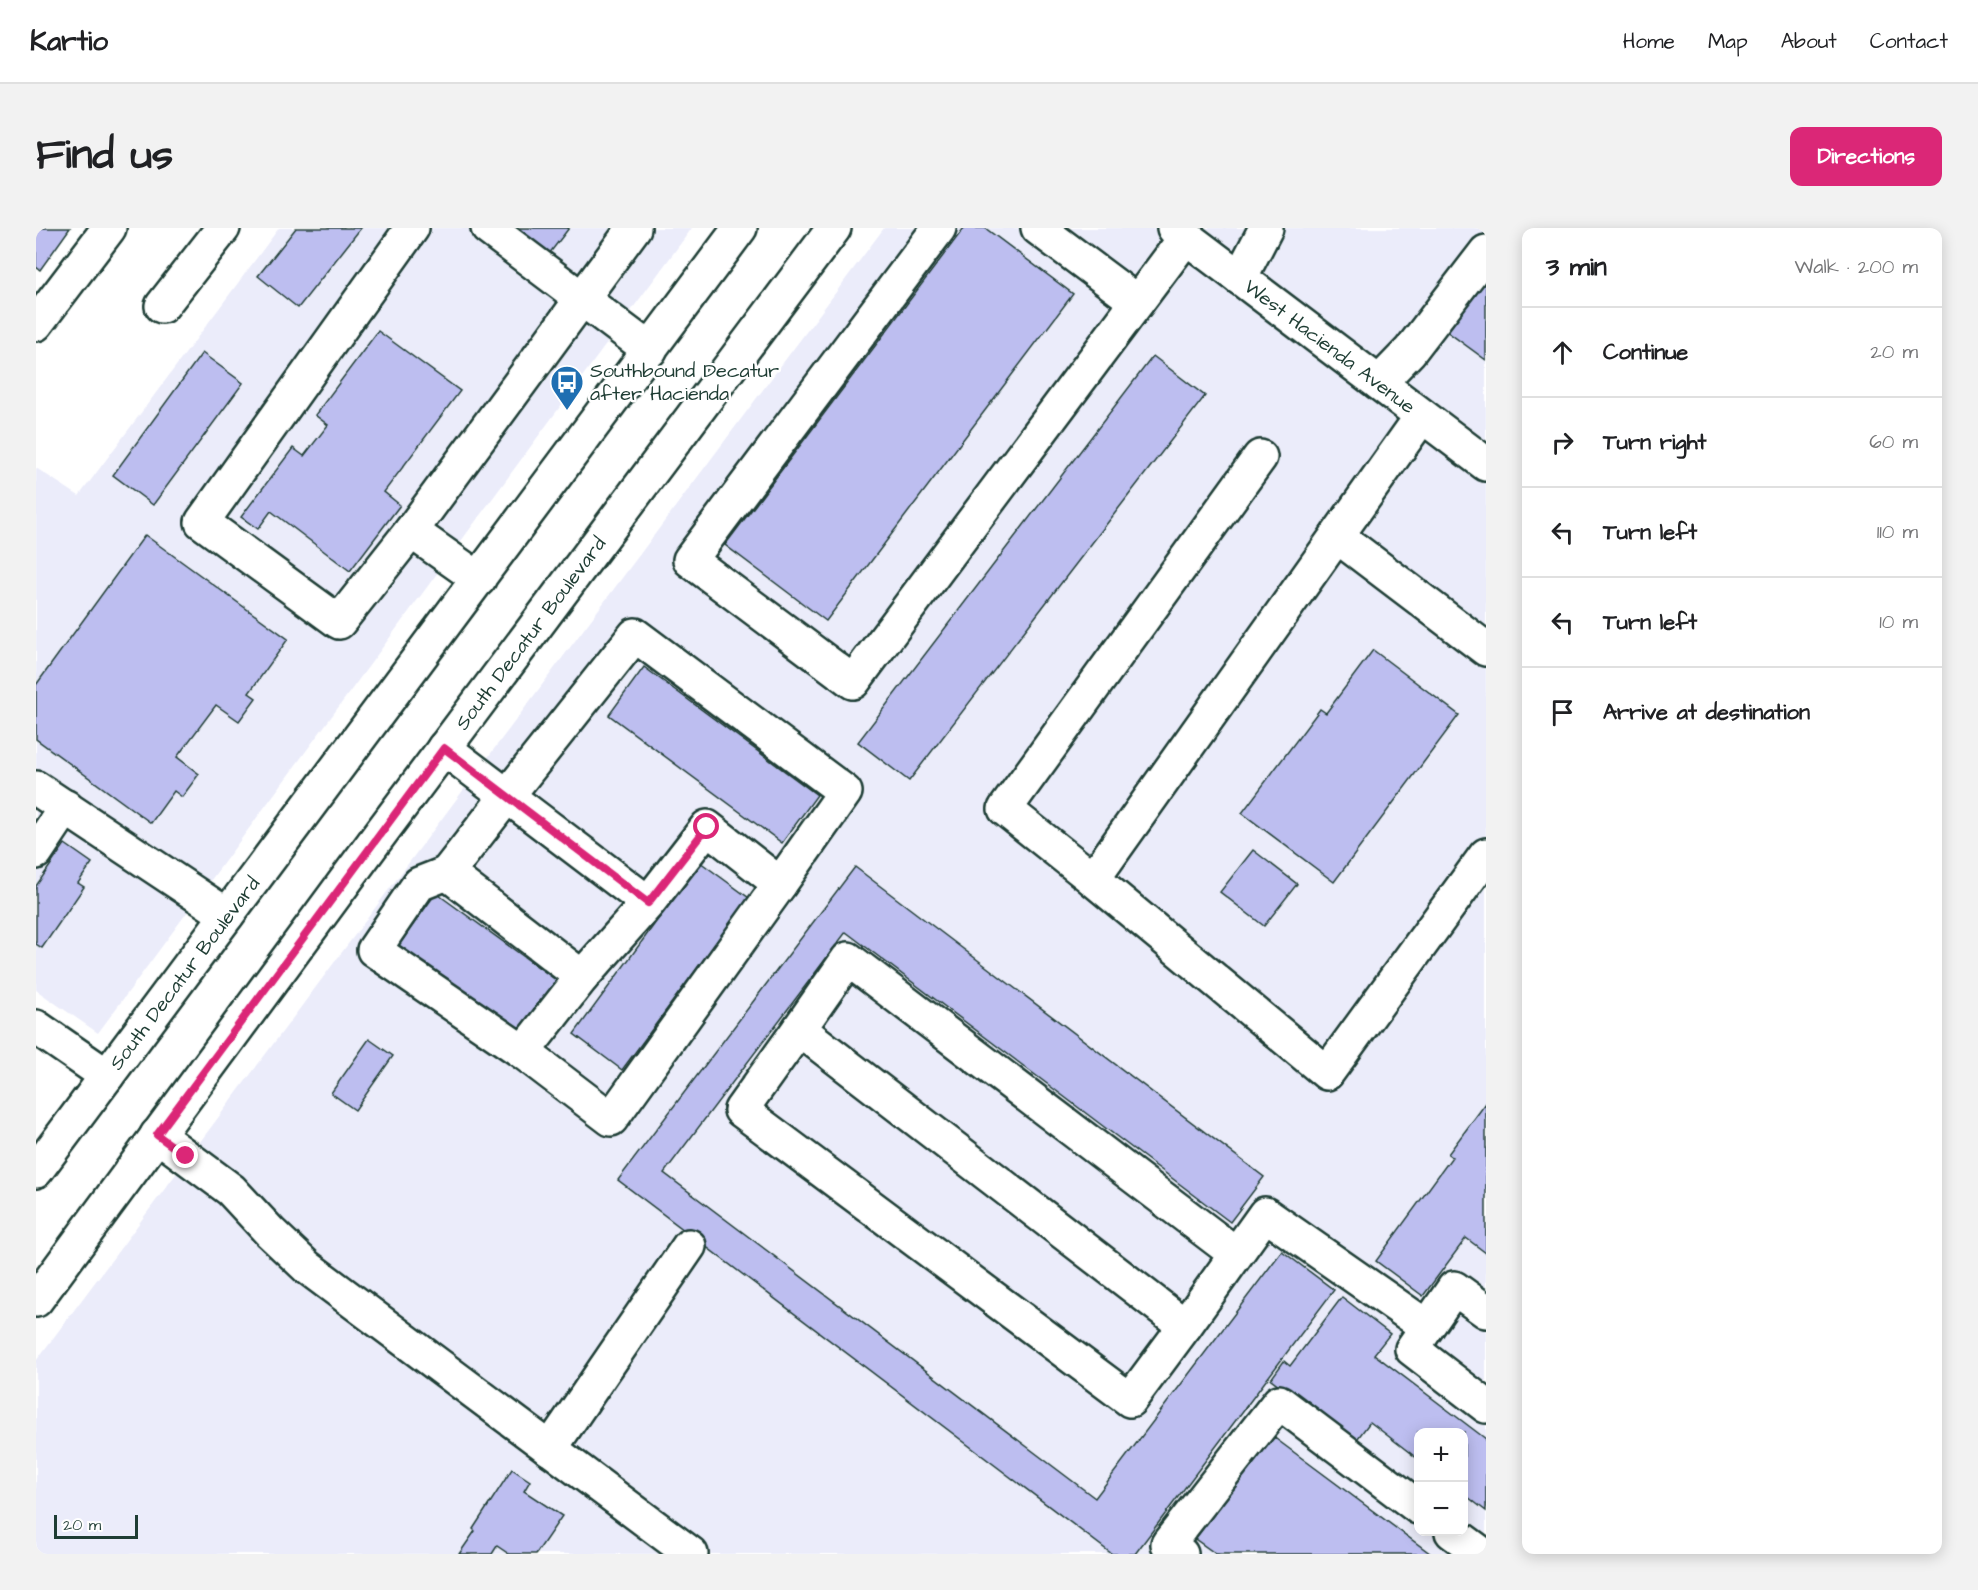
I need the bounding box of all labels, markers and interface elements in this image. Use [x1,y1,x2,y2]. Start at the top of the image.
text: Kartio [30,22,108,61]
text: Home [1623,27,1675,56]
text: Map [1708,27,1748,56]
text: About [1781,27,1837,56]
text: Contact [1870,27,1948,56]
text: Find us [36,127,173,185]
button: Directions [1790,127,1942,186]
text: 3 min [1546,249,1607,285]
text: Walk · 200 m [1795,253,1918,281]
street label: West Hacienda Avenue [1238,273,1421,421]
icon: ahead [1546,336,1579,369]
text: Continue [1603,337,1688,368]
text: 20 m [1870,338,1918,366]
place label: Southbound Decatur after Hacienda [590,357,779,408]
bus stop icon: Southbound Decatur after Hacienda [549,364,585,411]
icon: right [1546,426,1579,459]
text: Turn right [1603,427,1706,458]
text: 60 m [1869,428,1918,456]
icon: left [1546,516,1579,549]
text: Turn left [1603,517,1697,548]
text: 110 m [1877,518,1918,546]
street label: South Decatur Boulevard [449,531,613,736]
icon: left [1546,606,1579,639]
text: Turn left [1603,607,1697,638]
text: 10 m [1879,608,1918,636]
icon: arrive [1546,696,1579,729]
text: Arrive at destination [1603,697,1810,728]
route start [693,813,719,839]
street label: South Decatur Boulevard [103,871,267,1076]
route end [172,1142,198,1168]
map controls [1414,1428,1468,1536]
button: + [1414,1428,1468,1482]
button: − [1414,1482,1468,1536]
scale bar [54,1512,138,1540]
text: 20 m [63,1514,101,1536]

